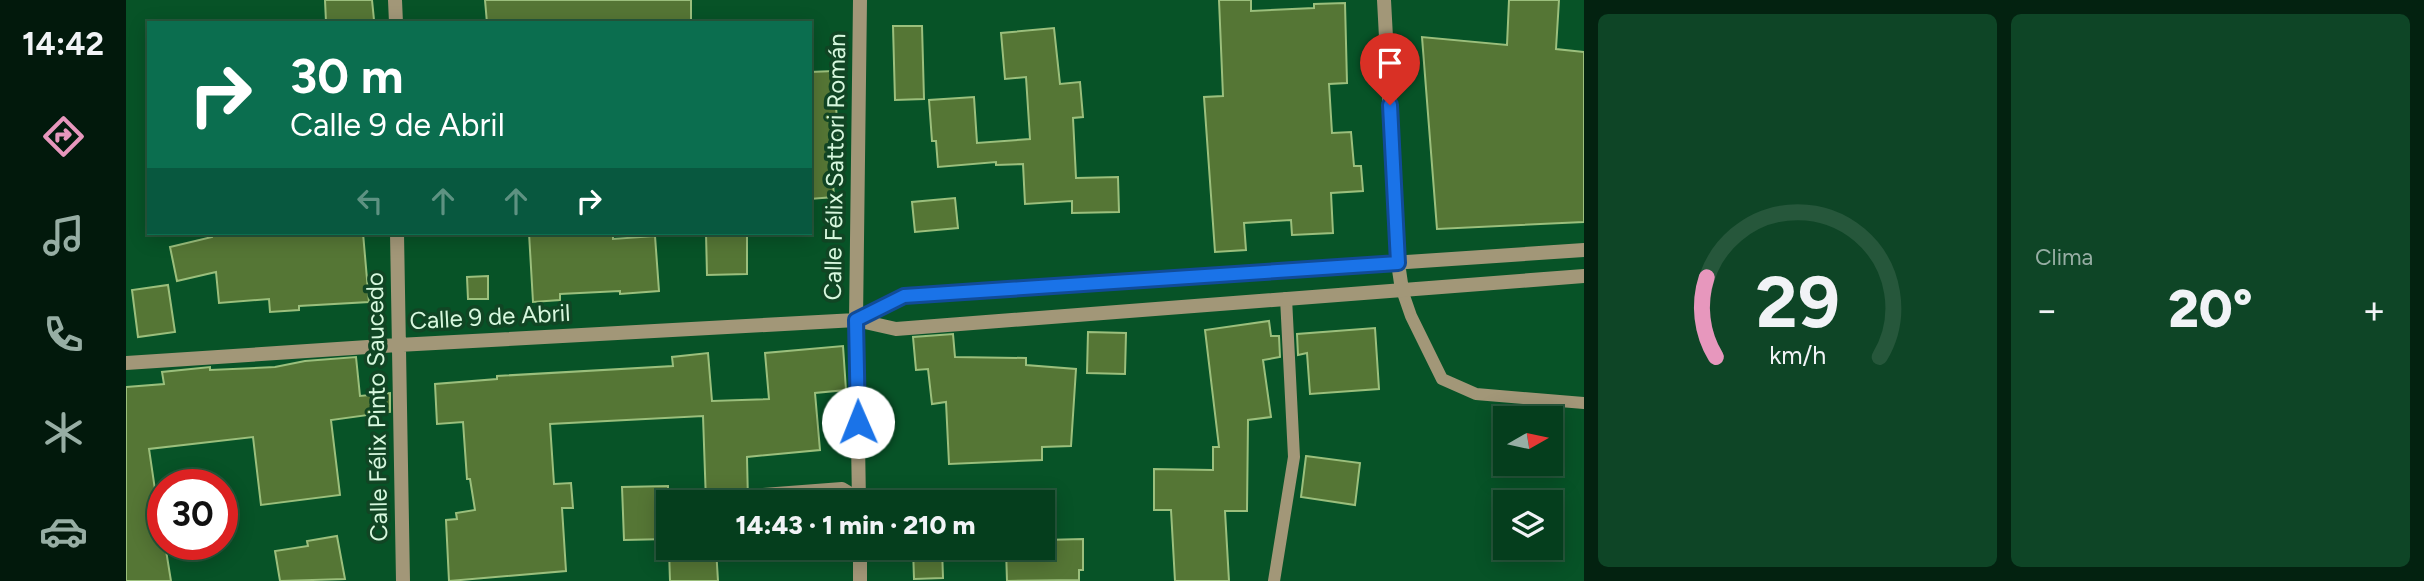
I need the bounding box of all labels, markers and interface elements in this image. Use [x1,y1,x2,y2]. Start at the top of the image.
text: 14:42 [22,25,104,63]
street label: Calle Félix Sattori Román [818,33,851,301]
pin [1360,33,1420,105]
icon: arrive [1371,44,1409,82]
text: 30 m [290,46,403,105]
icon: right [175,49,266,140]
text: Calle 9 de Abril [290,106,505,144]
icon: directions [39,112,88,161]
icon: left [351,182,389,220]
icon: ahead [424,182,462,220]
icon: ahead [497,182,535,220]
icon: right [570,182,608,220]
icon: music [39,211,88,260]
text: Clima [2035,243,2093,271]
text: 29 [1755,258,1840,345]
street label: Calle Félix Pinto Saucedo [360,272,393,542]
text: 20° [2168,278,2253,340]
text: − [2035,287,2059,333]
text: + [2362,287,2386,333]
street label: Calle 9 de Abril [409,298,571,335]
icon: phone [39,310,88,359]
text: km/h [1769,339,1826,369]
position arrow [821,385,895,459]
north arrow [1493,406,1563,476]
map controls [1493,406,1563,560]
icon: climate [39,408,88,457]
speed limit sign: 30 [147,469,238,560]
button: layers [1493,490,1563,560]
icon: car [39,507,88,556]
text: 14:43 · 1 min · 210 m [736,509,975,541]

